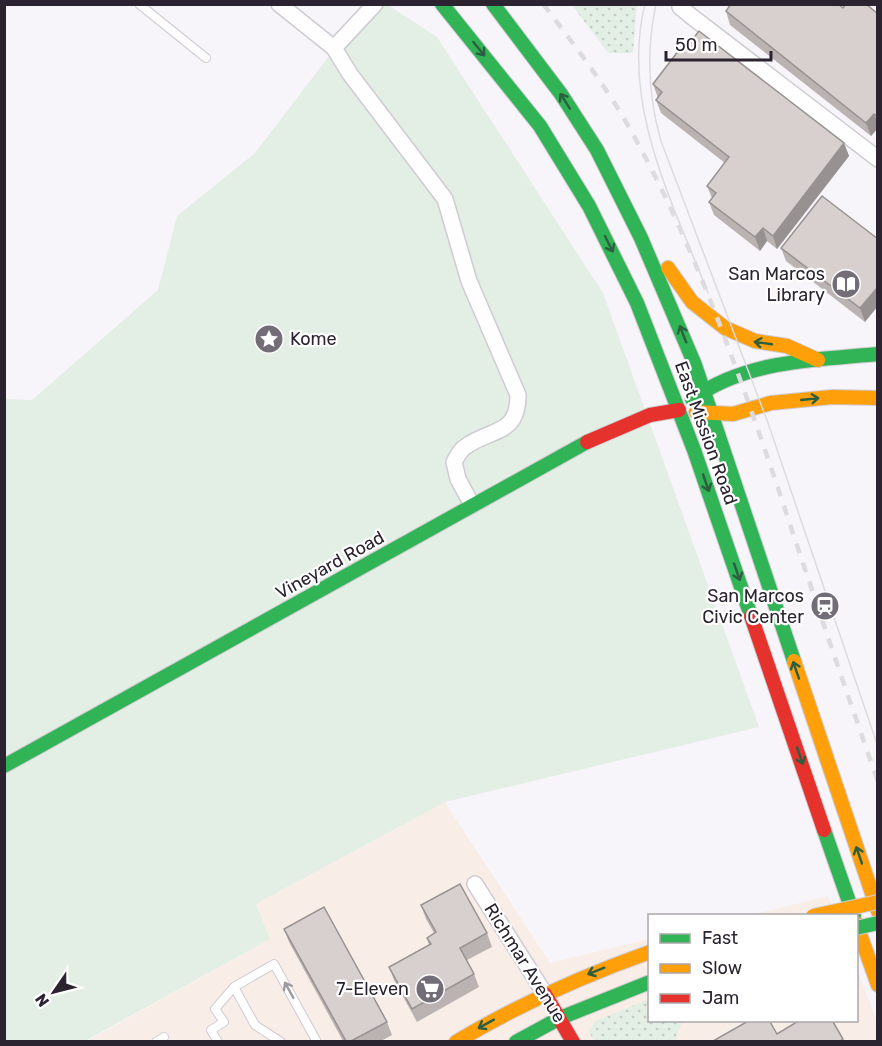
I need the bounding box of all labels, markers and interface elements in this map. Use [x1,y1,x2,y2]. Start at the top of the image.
scale bar [666,24,771,62]
text: 50 m [675,34,718,56]
one-way arrow [472,41,485,57]
one-way arrow [559,93,571,109]
one-way arrow [604,234,615,252]
place label: San Marcos Library [728,263,825,306]
library icon: San Marcos Library [830,268,862,300]
place icon: Kome [253,323,285,355]
one-way arrow [677,325,688,344]
place label: Kome [290,328,337,350]
one-way arrow [753,337,773,348]
street label: East Mission Road [670,358,742,508]
one-way arrow [799,394,819,405]
one-way arrow [701,473,712,492]
street label: Vineyard Road [272,526,388,604]
one-way arrow [732,562,743,581]
place label: San Marcos Civic Center [702,585,804,628]
station icon: San Marcos Civic Center [809,590,841,622]
one-way arrow [790,662,801,680]
one-way arrow [795,746,806,765]
one-way arrow [852,846,863,865]
street label: Richmar Avenue [480,899,570,1027]
legend [648,914,858,1022]
text: Fast [702,927,738,949]
text: Slow [702,957,742,979]
north arrow [24,962,84,1022]
one-way arrow [588,966,606,977]
supermarket icon: 7-Eleven [414,973,446,1005]
place label: 7-Eleven [336,978,409,1000]
one-way arrow [283,982,295,999]
text: Jam [702,987,739,1009]
text: N [31,990,53,1010]
one-way arrow [477,1019,495,1030]

